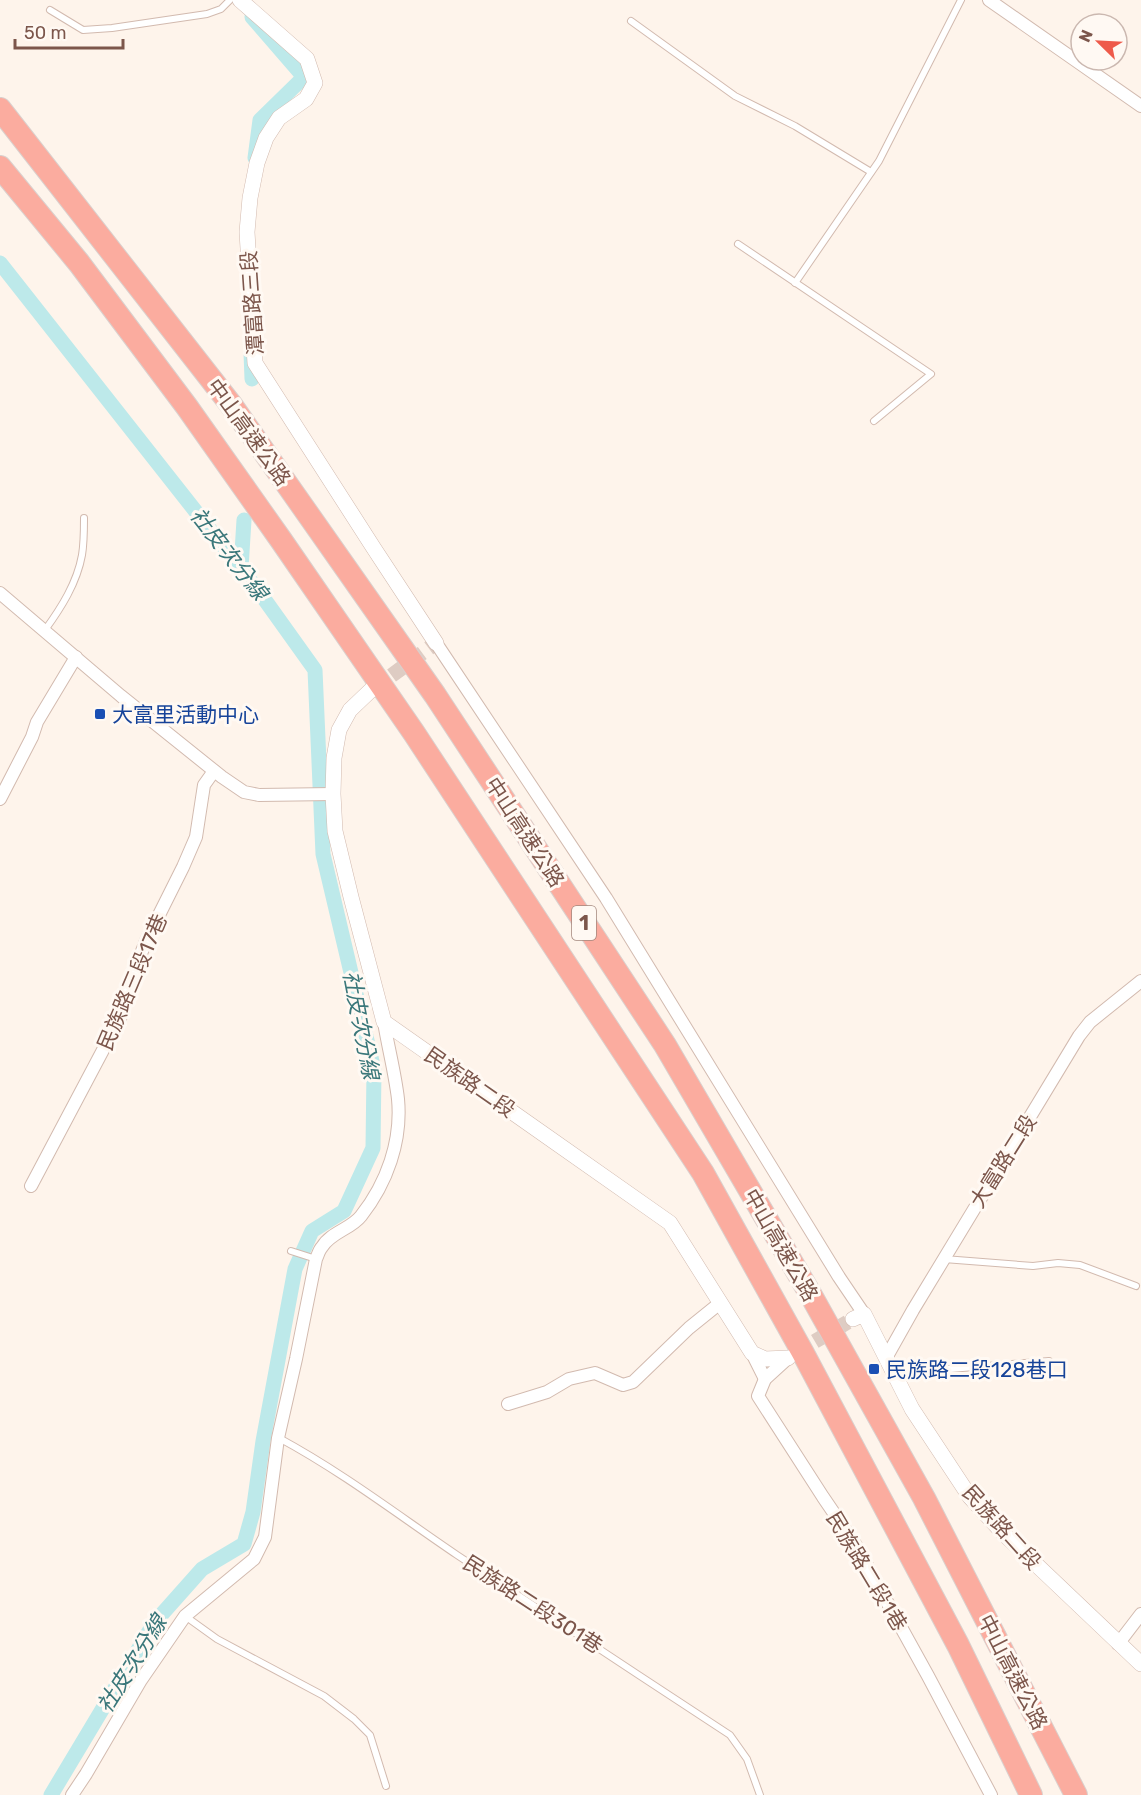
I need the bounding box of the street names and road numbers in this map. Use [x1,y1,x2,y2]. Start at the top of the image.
street label: 潭富路三段 [236,250,268,356]
street label: 中山高速公路 [202,374,296,490]
street label: 中山高速公路 [480,772,570,892]
road number: 1 [572,906,596,940]
street label: 民族路三段17巷 [92,910,172,1054]
street label: 民族路二段 [420,1042,520,1122]
street label: 大富路二段 [965,1110,1041,1212]
street label: 中山高速公路 [739,1184,823,1306]
street label: 民族路二段 [958,1480,1046,1574]
street label: 民族路二段1巷 [822,1507,912,1635]
street label: 民族路二段301巷 [459,1550,607,1658]
street label: 中山高速公路 [973,1610,1053,1734]

